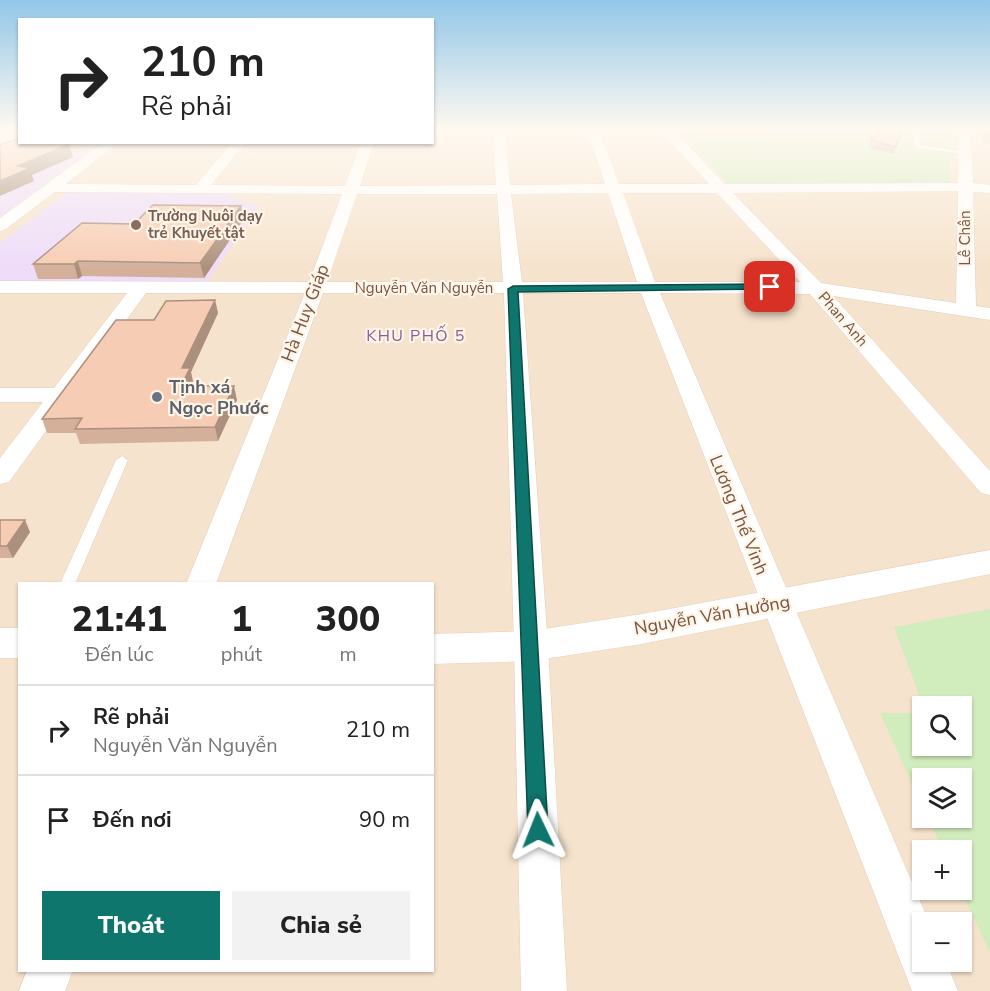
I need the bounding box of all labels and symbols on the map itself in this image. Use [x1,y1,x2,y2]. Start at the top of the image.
place label: Trường Nuôi dạy trẻ Khuyết tật [148,206,263,243]
street label: Lê Chân [955,211,975,266]
marker: Trường Nuôi dạy trẻ Khuyết tật [129,218,143,232]
street label: Hà Huy Giáp [275,261,335,365]
pin [744,261,795,312]
street label: Nguyễn Văn Nguyễn [355,278,493,298]
street label: Phan Anh [814,287,872,351]
district label: KHU PHỐ 5 [366,324,466,347]
place label: Tịnh xá Ngọc Phước [169,375,269,420]
marker: Tịnh xá Ngọc Phước [150,390,164,404]
street label: Lương Thế Vinh [704,451,774,579]
street label: Nguyễn Văn Hưởng [632,589,792,641]
position arrow [506,798,570,862]

